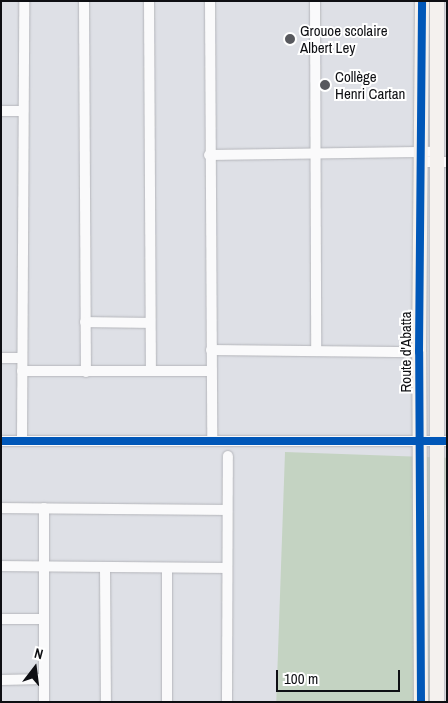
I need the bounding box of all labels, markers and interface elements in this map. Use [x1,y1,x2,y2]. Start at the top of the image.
place label: Grouoe scolaire Albert Ley [300,21,388,56]
marker: Grouoe scolaire Albert Ley [284,33,296,45]
place label: Collège Henri Cartan [335,67,405,102]
marker: Collège Henri Cartan [319,79,331,91]
street label: Route d'Abatta [397,312,415,392]
north arrow [10,643,60,693]
text: N [33,644,45,663]
scale bar [278,660,402,692]
text: 100 m [284,668,318,689]

